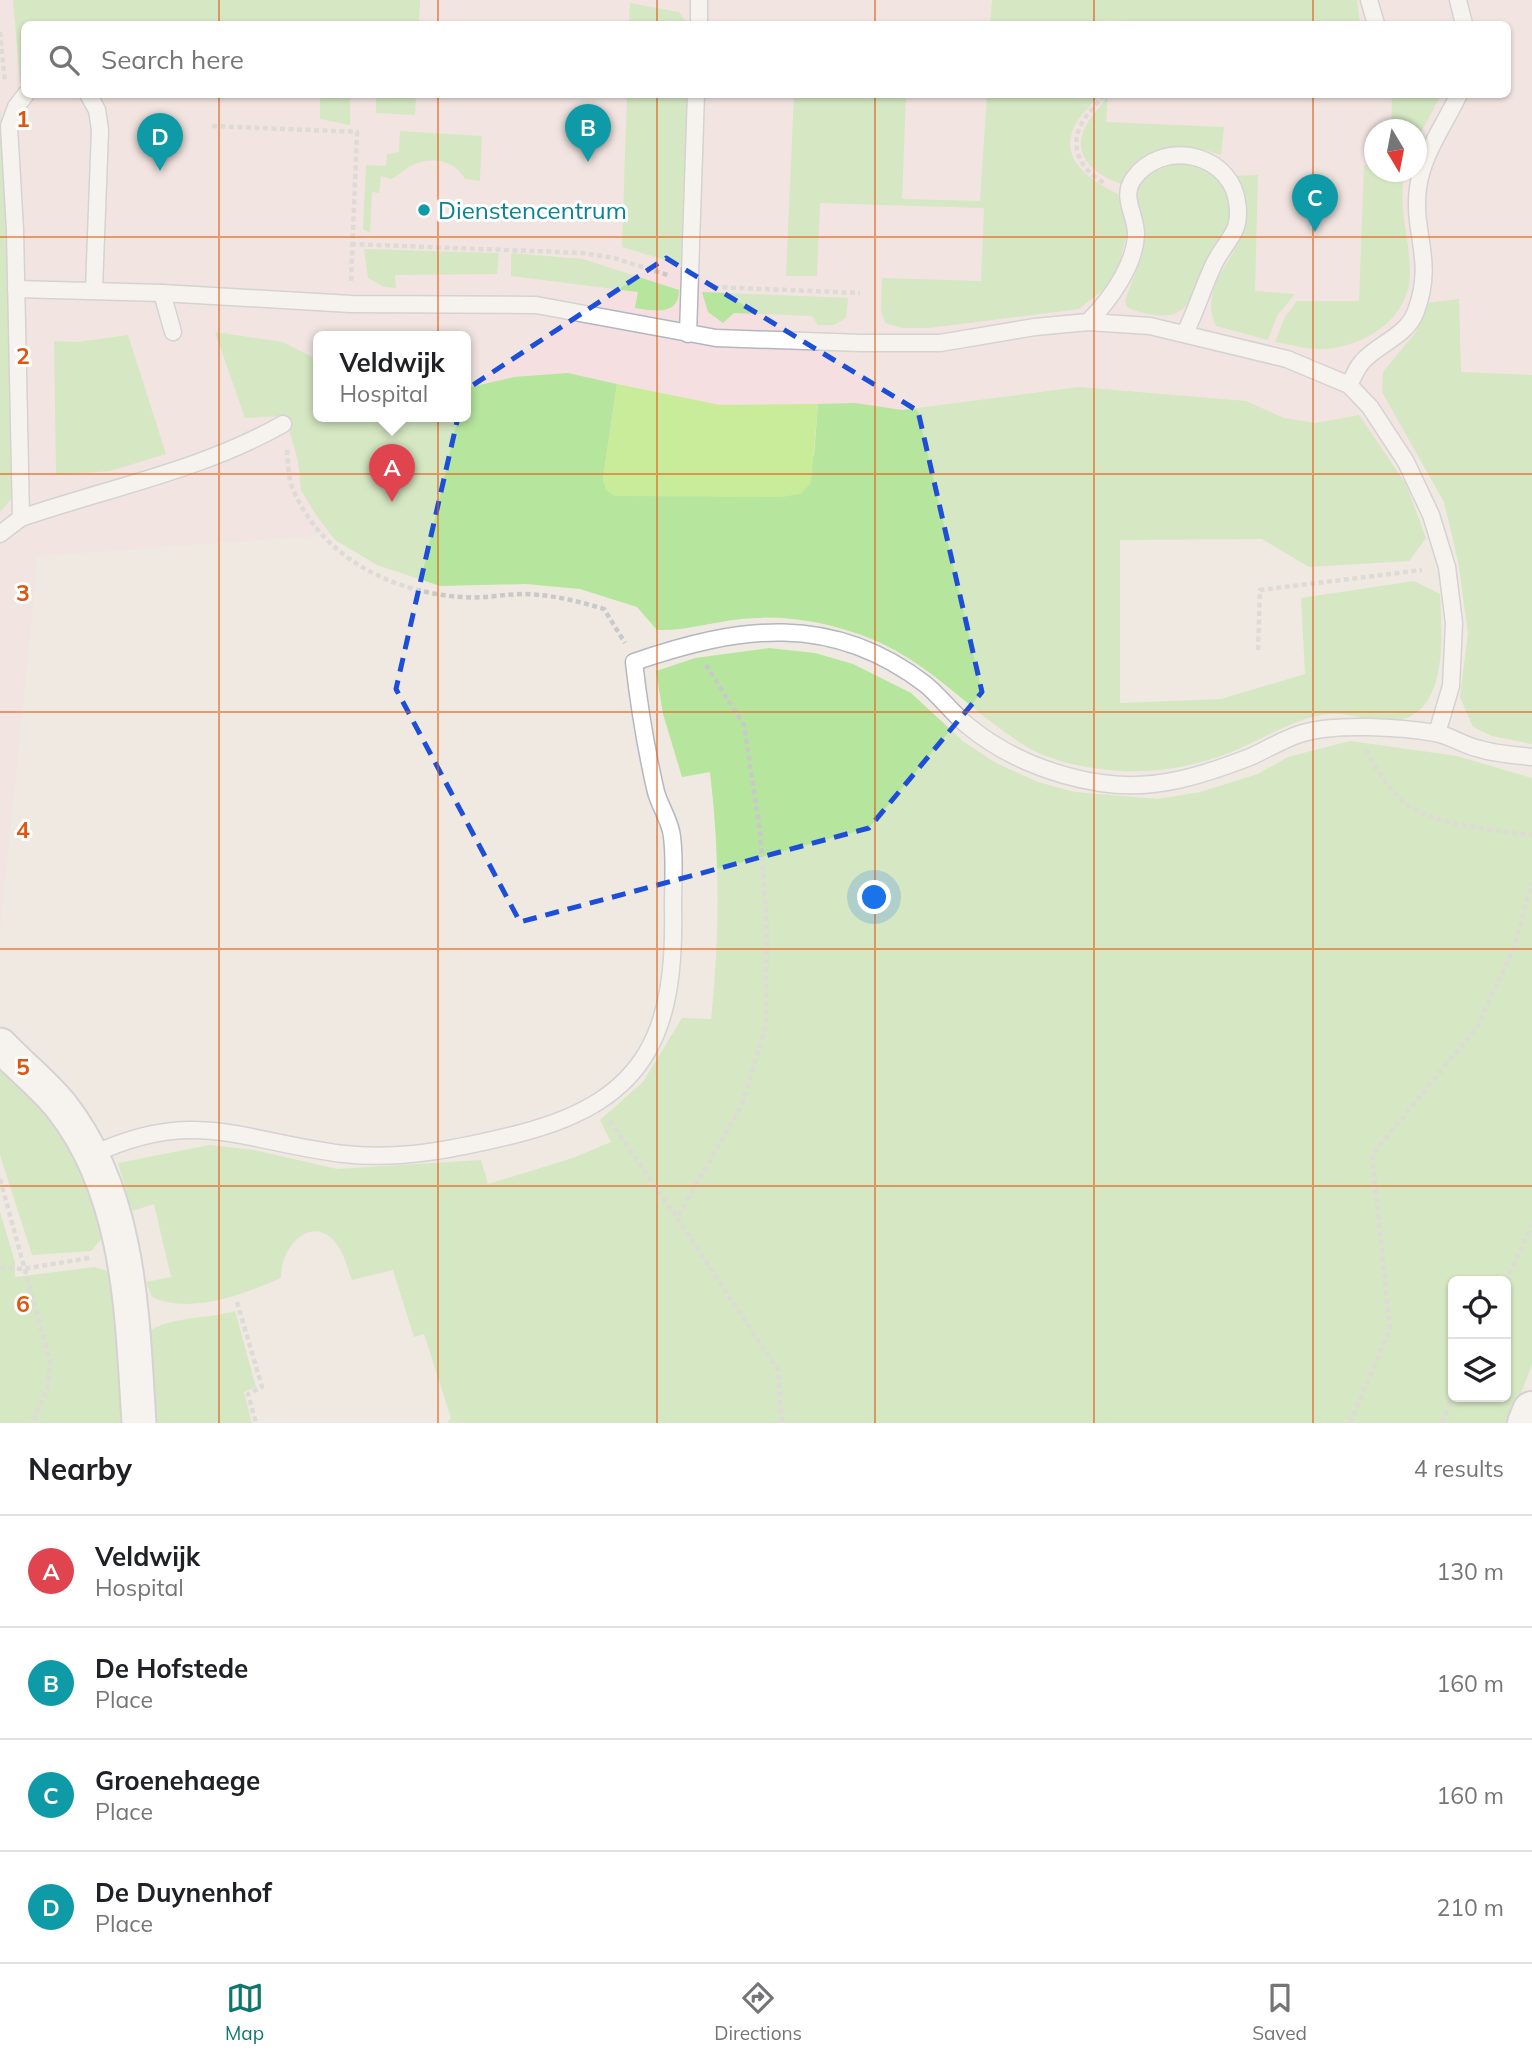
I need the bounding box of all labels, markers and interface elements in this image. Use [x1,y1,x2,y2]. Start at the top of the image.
search box [21,21,1511,98]
icon: search [45,41,83,79]
text: Search here [101,43,244,76]
text: 1 [16,104,30,133]
pin: B [565,104,611,162]
pin: D [137,113,183,171]
north arrow [1364,119,1427,182]
pin: C [1292,174,1338,232]
place label: Dienstencentrum [438,195,627,225]
marker: Dienstencentrum [416,202,432,218]
popup [313,331,471,422]
text: 2 [16,341,30,370]
text: Veldwijk [339,346,445,379]
text: Hospital [339,379,428,408]
pin: A [369,444,415,502]
text: 3 [16,578,30,607]
text: 4 [16,815,30,844]
your location [857,880,891,914]
text: 5 [16,1052,30,1081]
map controls [1448,1276,1511,1402]
button: locate [1448,1276,1511,1339]
text: 6 [16,1289,30,1318]
button: layers [1448,1339,1511,1402]
text: Nearby [28,1450,132,1488]
text: 4 results [1414,1454,1504,1483]
text: Veldwijk [95,1540,200,1573]
text: A [42,1557,60,1586]
text: 130 m [1436,1557,1504,1586]
text: Hospital [95,1573,184,1602]
text: De Hofstede [95,1652,248,1685]
text: B [43,1669,59,1698]
text: 160 m [1436,1669,1504,1698]
text: Place [95,1685,153,1714]
text: Groenehaege [95,1764,260,1797]
text: C [43,1781,59,1810]
text: 160 m [1436,1781,1504,1810]
text: Place [95,1797,153,1826]
text: De Duynenhof [95,1876,272,1909]
text: D [42,1893,60,1922]
text: 210 m [1436,1893,1504,1922]
text: Place [95,1909,153,1938]
tab: Map [225,1979,264,2045]
tab: Directions [714,1979,802,2045]
tab: Saved [1252,1979,1307,2045]

